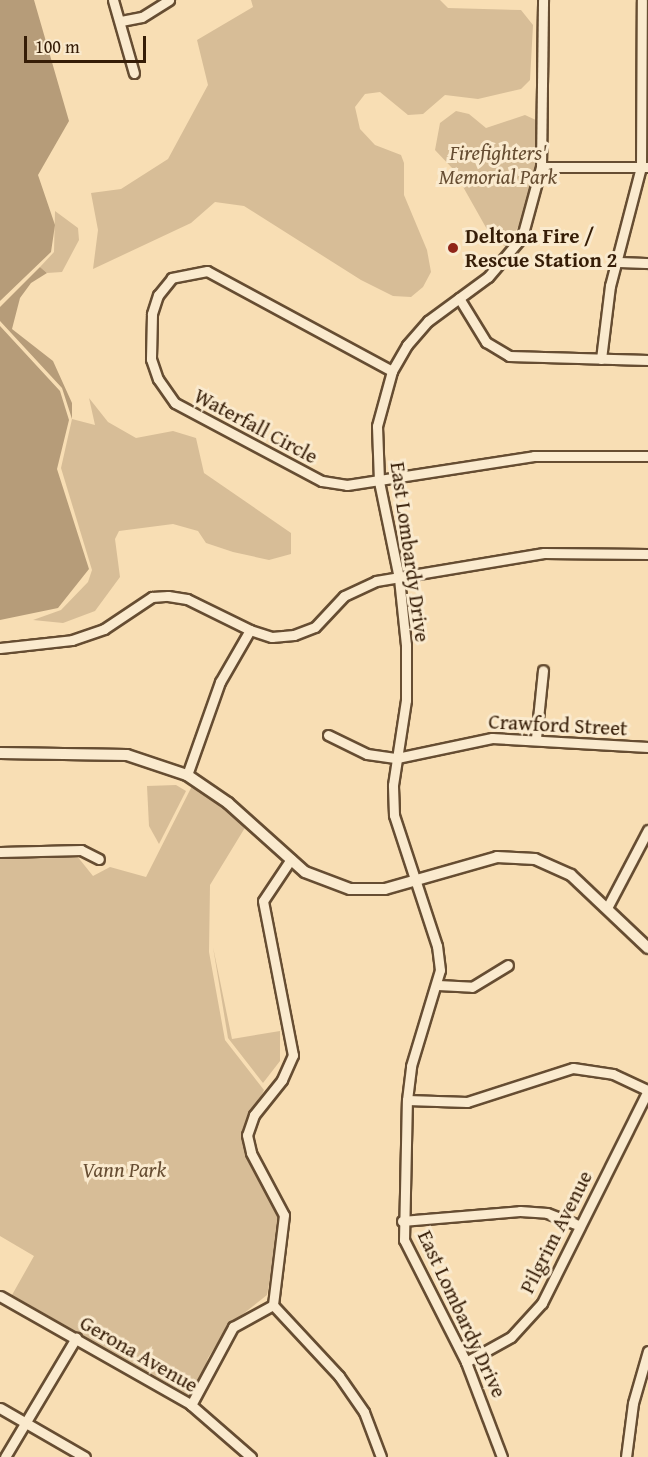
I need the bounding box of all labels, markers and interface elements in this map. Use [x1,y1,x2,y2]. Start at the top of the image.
scale bar [27,24,148,62]
text: 100 m [35,33,80,60]
park label: Firefighters' Memorial Park [439,140,557,190]
place label: Deltona Fire / Rescue Station 2 [465,223,617,273]
marker: Deltona Fire / Rescue Station 2 [446,241,460,255]
street label: Waterfall Circle [190,383,322,469]
street label: East Lombardy Drive [385,460,435,644]
street label: Crawford Street [488,709,628,741]
park label: Vann Park [82,1157,166,1183]
street label: Pilgrim Avenue [514,1166,598,1298]
street label: East Lombardy Drive [412,1226,512,1402]
street label: Gerona Avenue [75,1310,203,1398]

